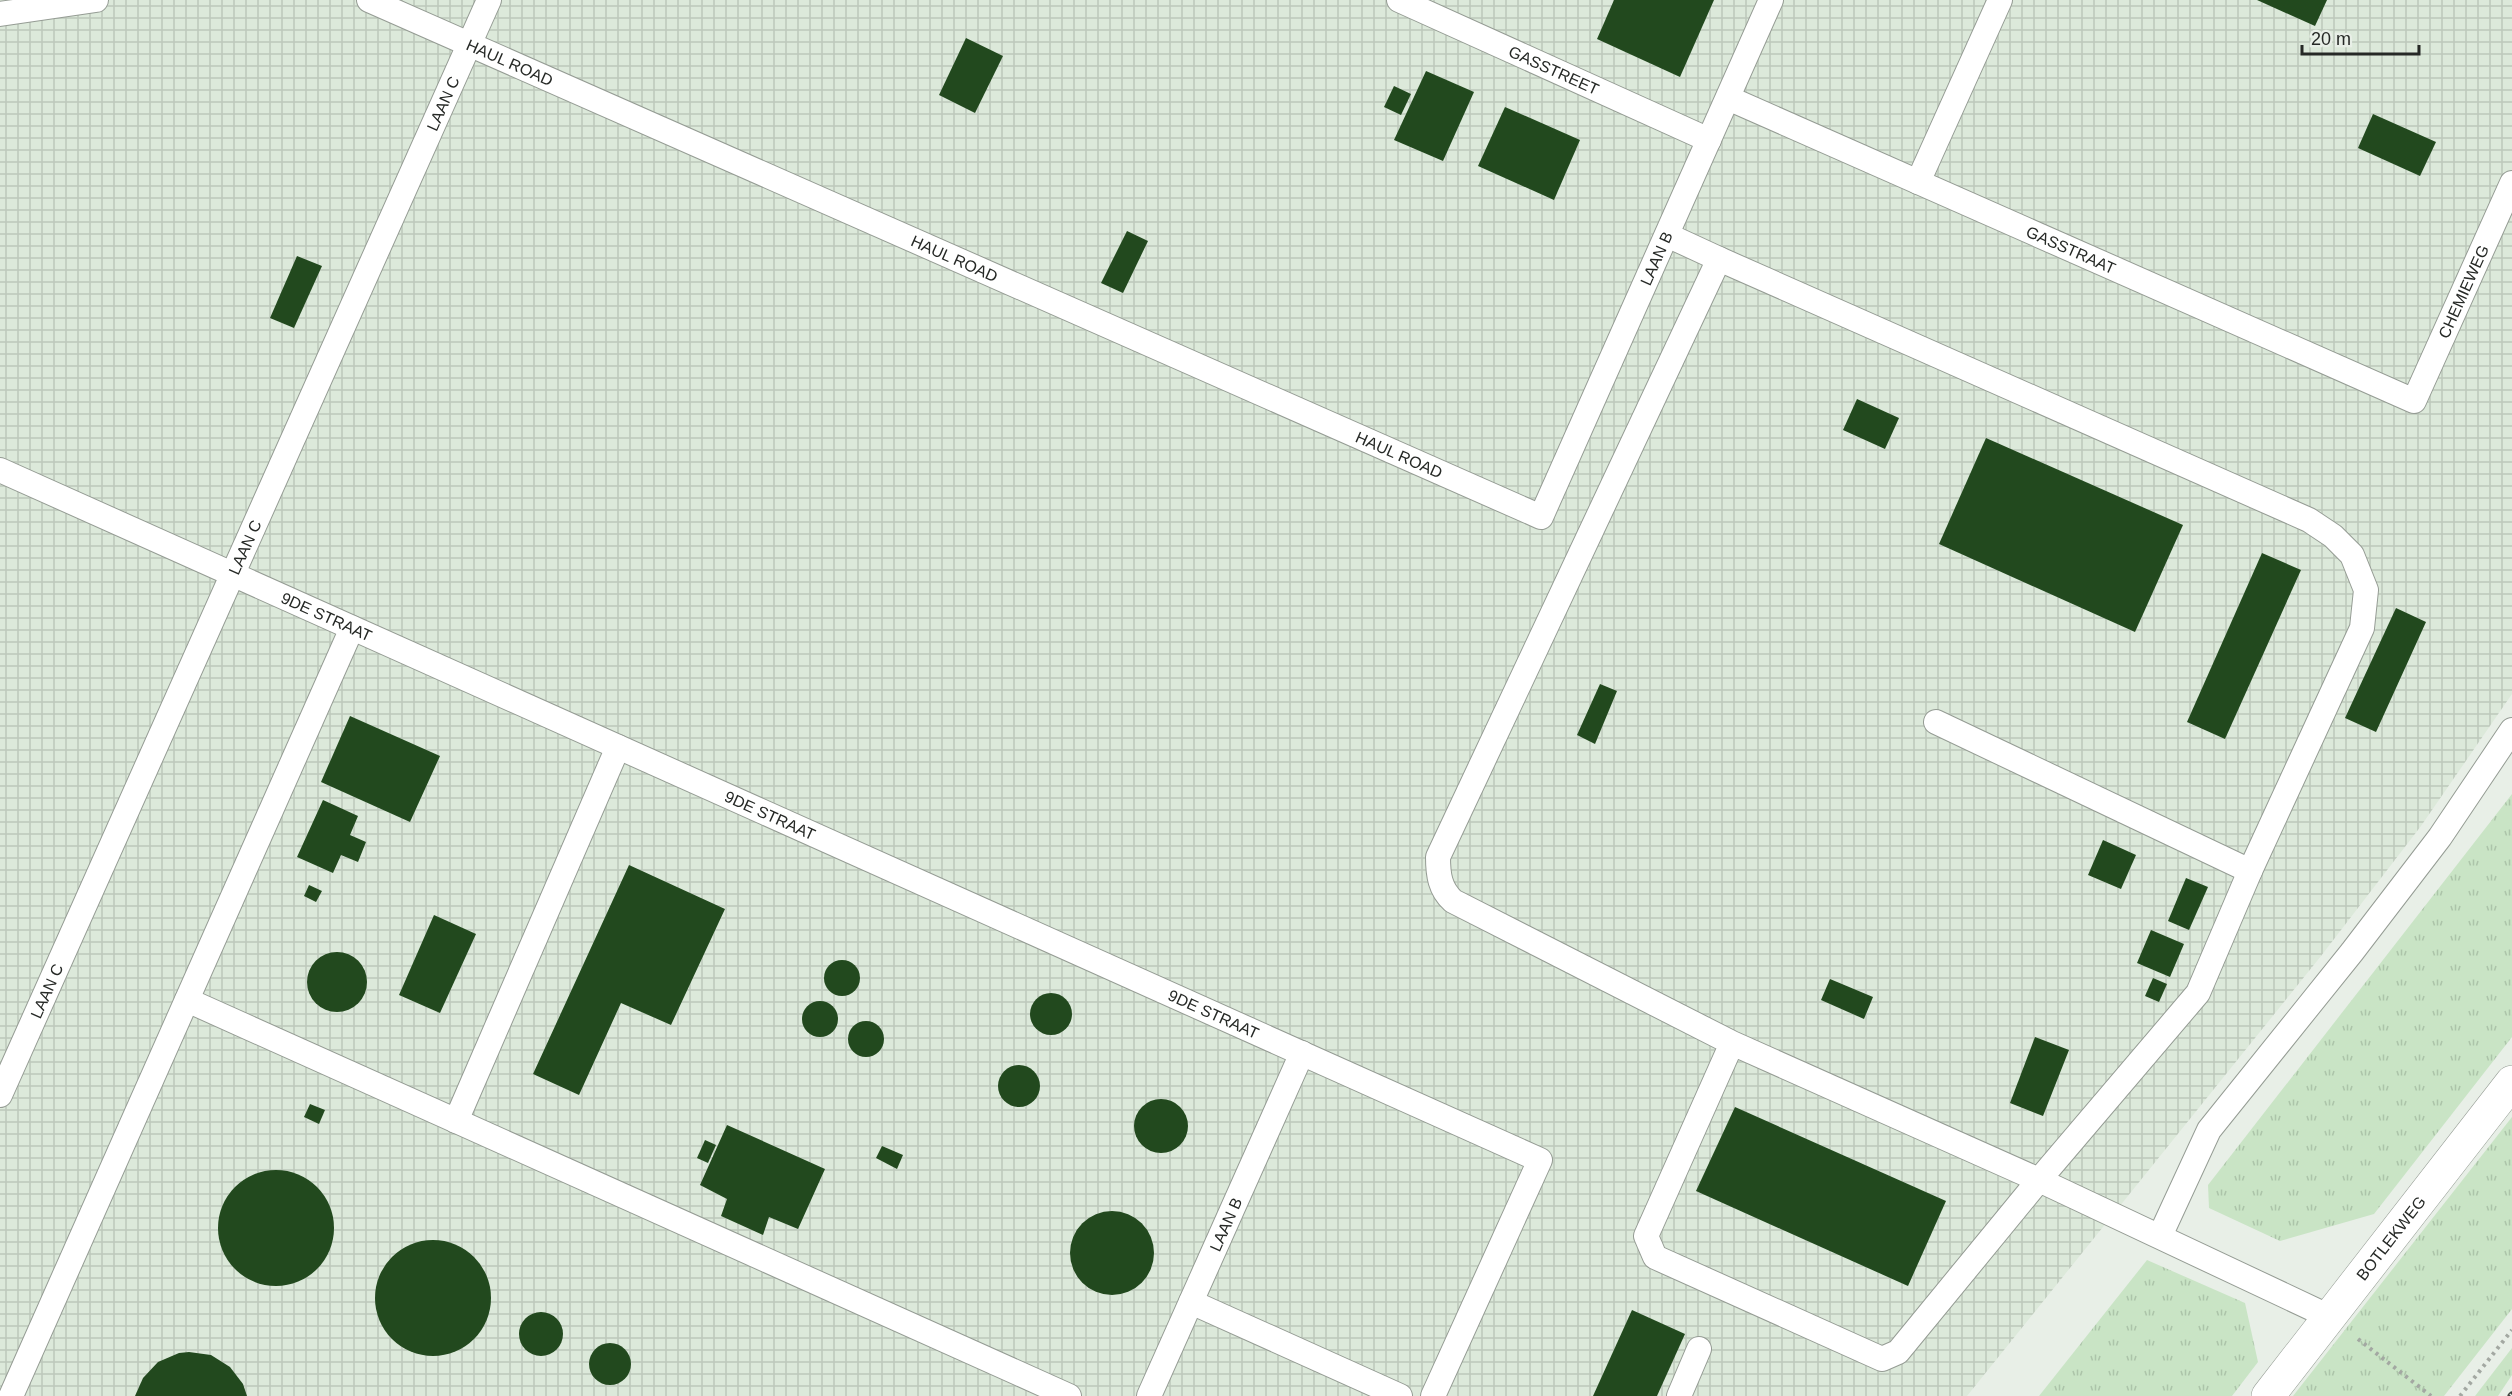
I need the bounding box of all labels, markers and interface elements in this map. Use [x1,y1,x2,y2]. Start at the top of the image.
scale bar [2302,18,2419,56]
text: 20 m [2311,29,2351,49]
street label: HAUL ROAD [464,36,556,89]
street label: GASSTREET [1506,43,1602,98]
street label: LAAN C [424,74,463,133]
street label: GASSTRAAT [2024,223,2118,277]
street label: LAAN B [1637,229,1676,288]
street label: HAUL ROAD [908,232,1000,285]
street label: CHEMIEWEG [2435,242,2492,341]
street label: HAUL ROAD [1353,428,1445,481]
street label: LAAN C [226,517,265,577]
street label: 9DE STRAAT [279,589,375,645]
street label: 9DE STRAAT [722,788,818,843]
street label: LAAN C [27,961,66,1021]
street label: 9DE STRAAT [1166,987,1262,1042]
street label: BOTLEKWEG [2353,1193,2429,1284]
street label: LAAN B [1207,1195,1245,1254]

